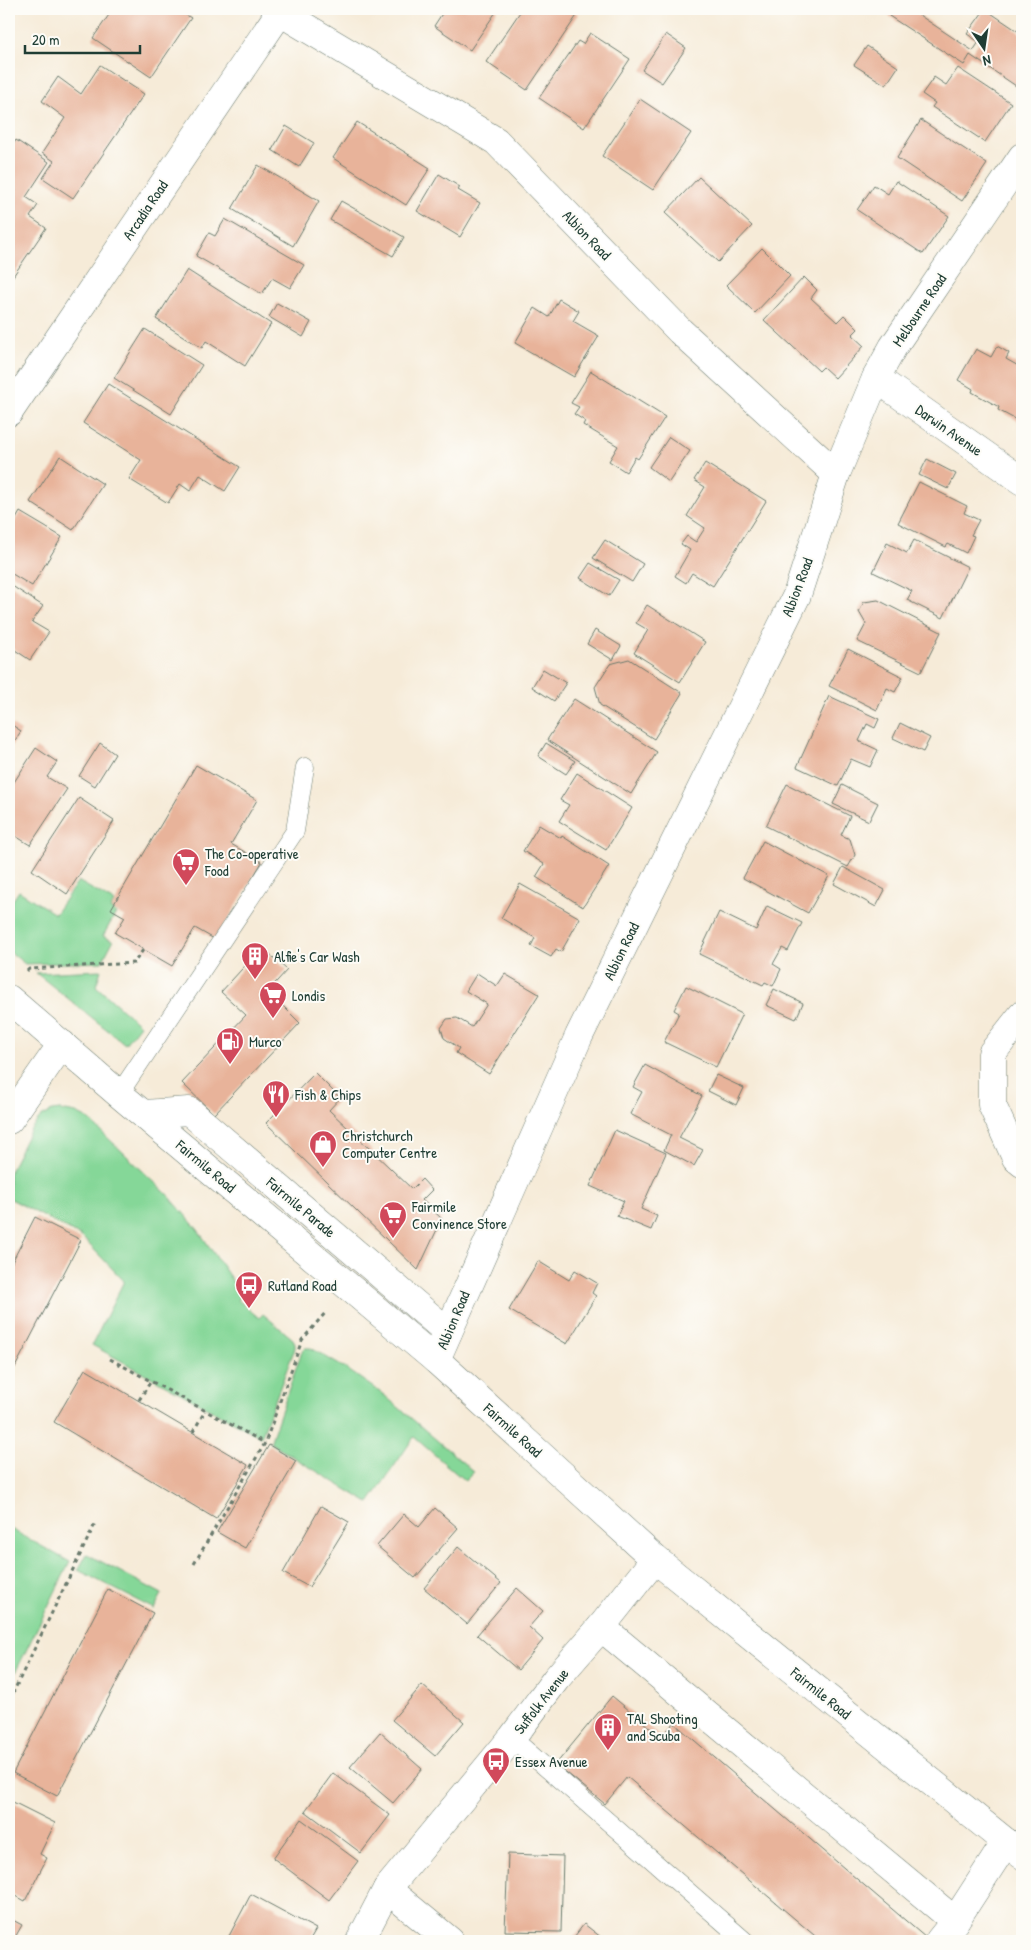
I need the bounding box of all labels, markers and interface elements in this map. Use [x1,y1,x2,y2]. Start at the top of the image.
scale bar [25,22,140,54]
north arrow [958,22,1008,72]
text: 20 m [32,29,59,50]
text: N [981,51,993,71]
street label: Arcadia Road [117,176,173,244]
street label: Albion Road [558,206,616,265]
street label: Melbourne Road [887,269,951,351]
street label: Darwin Avenue [911,399,987,461]
street label: Albion Road [776,554,818,620]
place label: The Co-operative Food [204,843,299,881]
supermarket icon: The Co-operative Food [171,847,201,886]
street label: Albion Road [598,919,644,983]
building icon: Alfie's Car Wash [240,941,270,980]
place label: Alfie's Car Wash [274,946,360,967]
supermarket icon: Londis [258,980,288,1019]
place label: Londis [292,985,326,1006]
fuel station icon: Murco [215,1026,245,1065]
place label: Murco [249,1031,282,1052]
restaurant icon: Fish & Chips [261,1079,291,1118]
place label: Fish & Chips [294,1084,361,1105]
place label: Christchurch Computer Centre [342,1125,437,1163]
shop icon: Christchurch Computer Centre [308,1129,338,1168]
street label: Fairmile Road [171,1134,241,1197]
street label: Fairmile Parade [261,1171,340,1242]
place label: Fairmile Convinence Store [411,1196,507,1234]
supermarket icon: Fairmile Convinence Store [378,1200,408,1239]
bus stop icon: Rutland Road [234,1270,264,1309]
place label: Rutland Road [268,1275,337,1296]
street label: Albion Road [431,1287,475,1353]
street label: Fairmile Road [478,1397,547,1462]
street label: Fairmile Road [786,1661,856,1724]
street label: Suffolk Avenue [509,1664,573,1738]
place label: TAL Shooting and Scuba [627,1708,698,1746]
building icon: TAL Shooting and Scuba [593,1712,623,1751]
bus stop icon: Essex Avenue [481,1746,511,1785]
place label: Essex Avenue [515,1751,587,1772]

